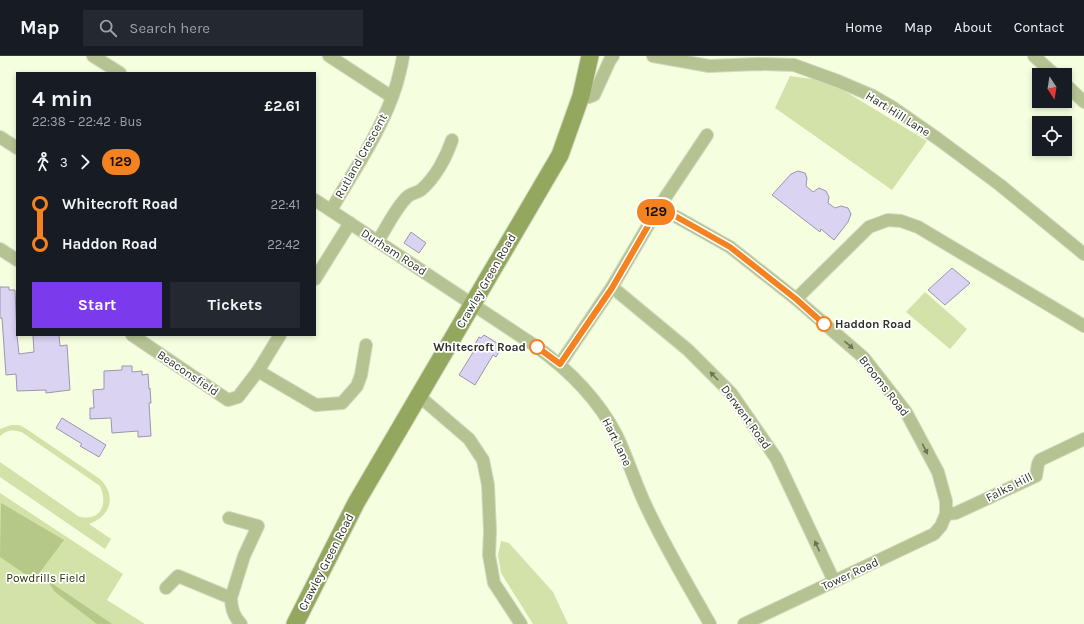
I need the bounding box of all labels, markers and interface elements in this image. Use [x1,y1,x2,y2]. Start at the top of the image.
search box [83,10,363,46]
text: Map [20,17,59,39]
icon: search [97,17,119,39]
text: Search here [129,19,210,37]
text: Home [845,19,882,36]
text: Map [904,19,932,36]
text: About [954,19,992,36]
text: Contact [1014,19,1064,36]
north arrow [1032,68,1072,108]
map controls [1032,68,1072,156]
text: 4 min [32,86,92,112]
street label: Hart Hill Lane [863,89,933,139]
text: £2.61 [264,97,300,115]
street label: Rutland Crescent [332,111,390,201]
text: 22:38 – 22:42 · Bus [32,114,142,129]
button: locate [1032,116,1072,156]
icon: walk [32,151,54,173]
icon: forward [74,151,96,173]
text: 129 [110,153,132,170]
text: 3 [60,155,68,170]
text: Whitecroft Road [62,195,178,213]
text: 22:41 [270,197,300,212]
line badge: 129 [633,199,679,225]
text: 129 [645,203,667,220]
street label: Durham Road [359,226,429,278]
street label: Crawley Green Road [453,231,519,331]
text: Haddon Road [62,235,158,253]
text: 22:42 [267,237,300,252]
button: Start [32,282,162,328]
button: Tickets [170,282,300,328]
marker: Haddon Road [816,316,832,332]
place label: Haddon Road [835,317,911,331]
marker: Whitecroft Road [529,339,545,355]
place label: Whitecroft Road [433,340,526,354]
one-way arrow [844,340,854,349]
street label: Beaconsfield [155,347,221,399]
street label: Brooms Road [856,353,912,419]
one-way arrow [709,371,719,381]
street label: Derwent Road [718,382,774,452]
street label: Hart Lane [599,416,635,468]
one-way arrow [922,443,929,454]
street label: Falks Hill [983,469,1035,505]
street label: Crawley Green Road [295,511,357,613]
one-way arrow [814,541,820,552]
street label: Tower Road [819,555,881,593]
park label: Powdrills Field [6,571,86,585]

